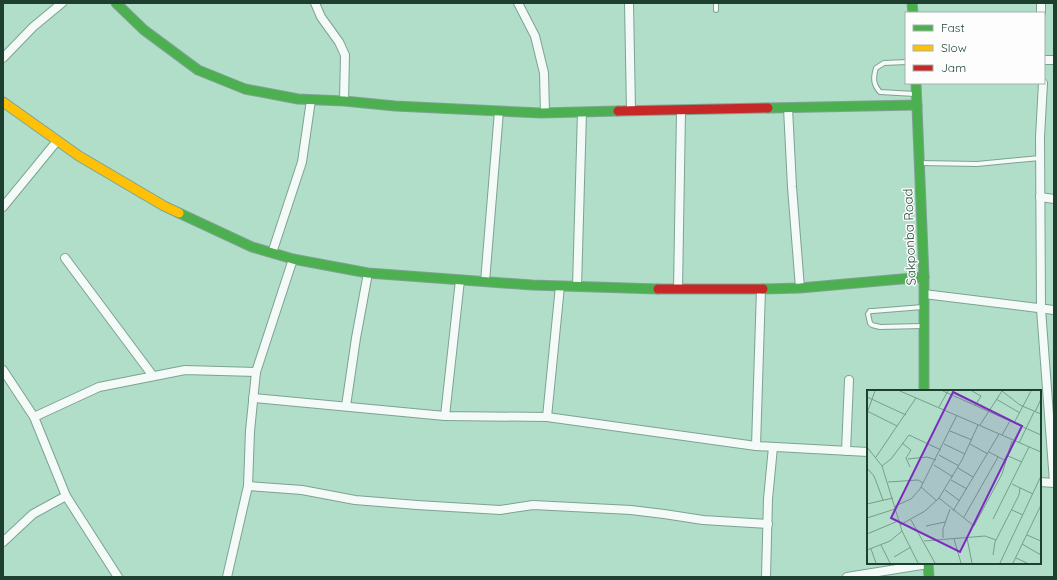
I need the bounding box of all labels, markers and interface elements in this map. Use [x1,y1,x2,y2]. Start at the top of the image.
legend [905,12,1045,84]
text: Fast [941,20,965,35]
text: Slow [941,40,967,55]
text: Jam [941,60,966,75]
street label: Sakponba Road [899,188,919,286]
inset map [867,390,1041,564]

